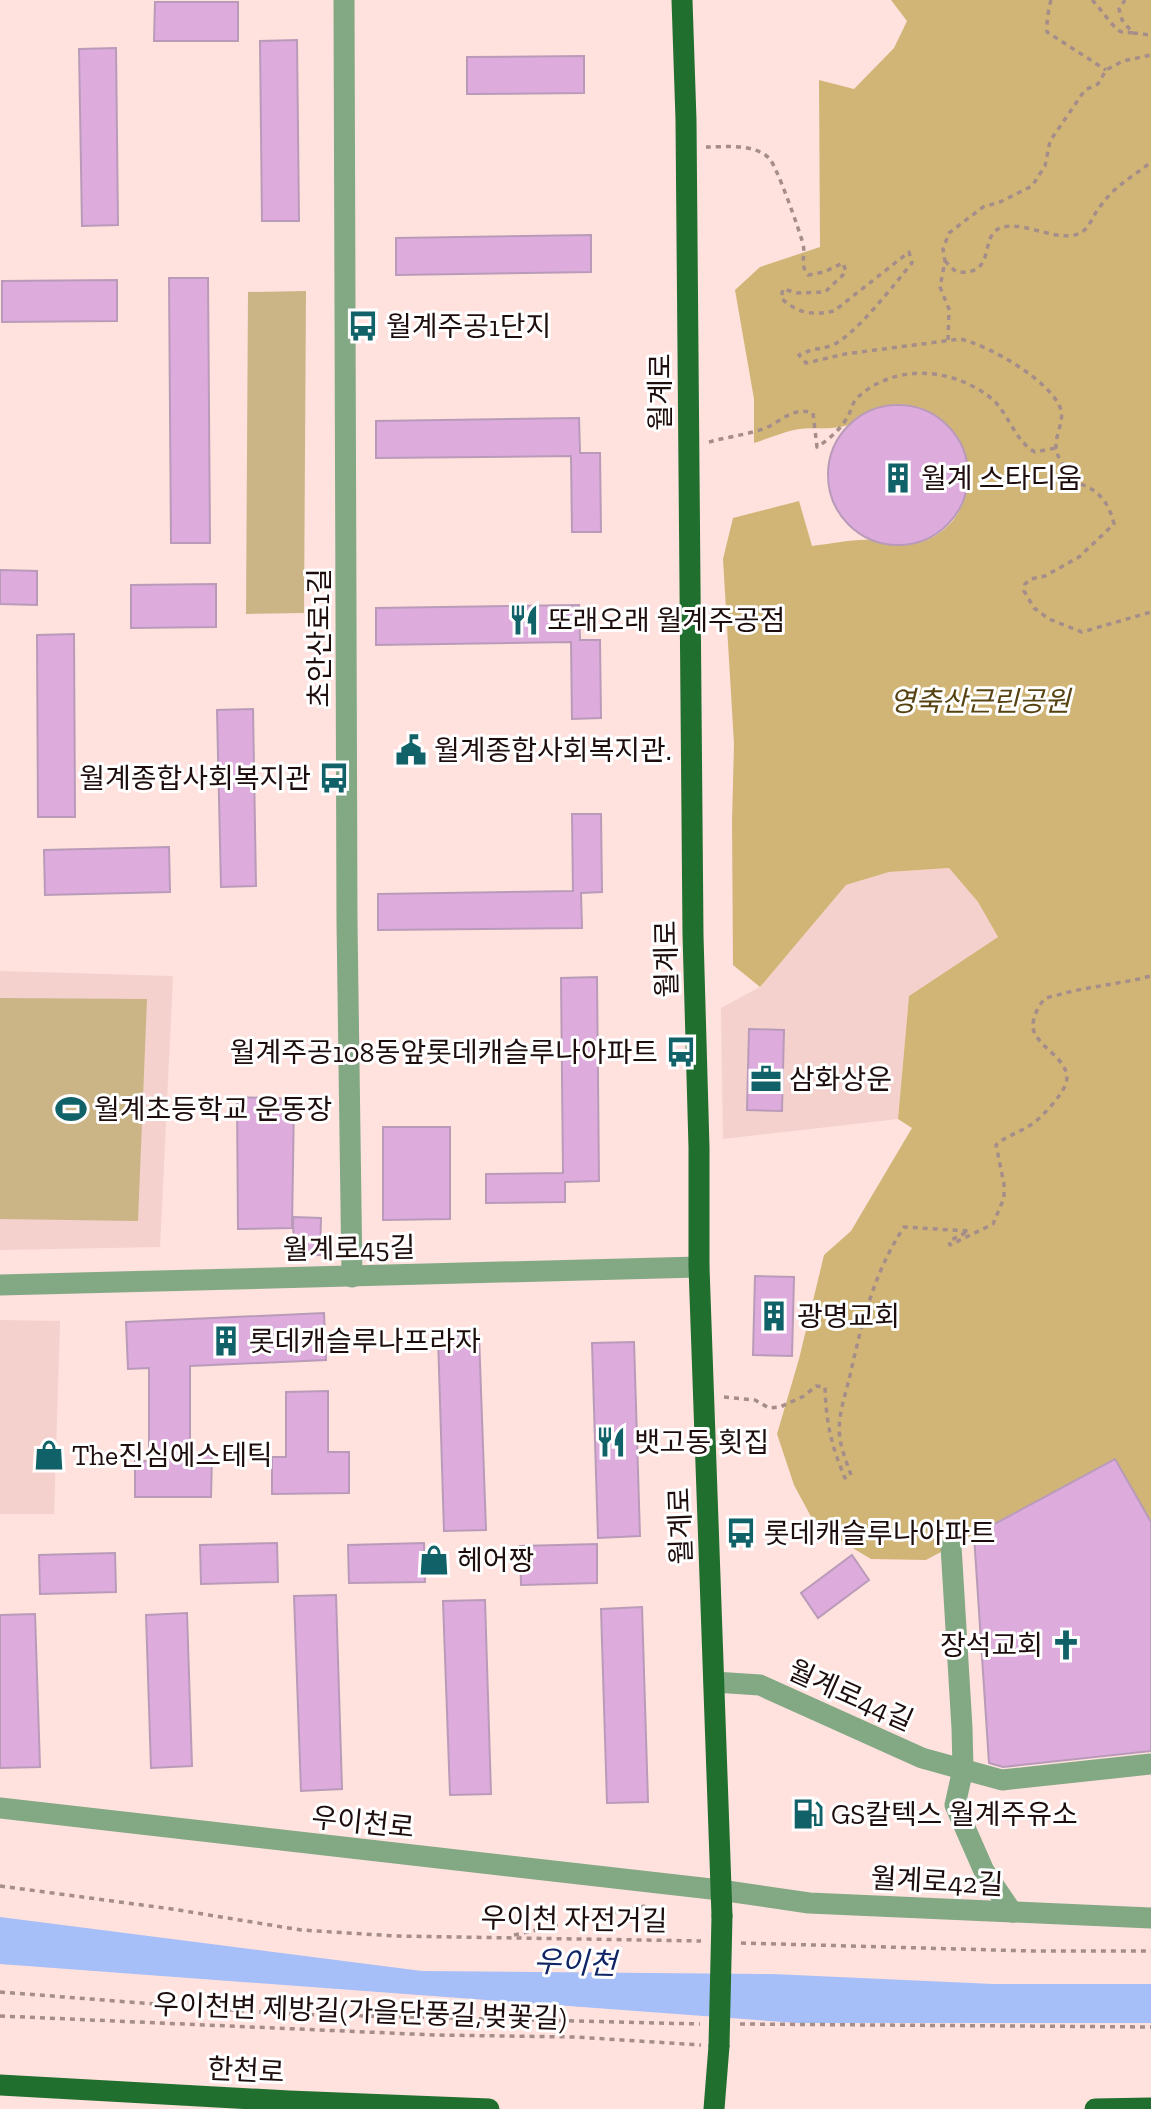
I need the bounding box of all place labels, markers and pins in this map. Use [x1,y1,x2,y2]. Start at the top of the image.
bus stop icon: 월계주공1단지 [346,309,380,343]
place label: 월계주공1단지 [386,310,551,343]
building icon: 월계 스타디움 [881,461,915,495]
place label: 월계 스타디움 [921,462,1082,495]
restaurant icon: 또래오래 월계주공점 [507,603,541,637]
place label: 또래오래 월계주공점 [547,604,785,637]
public building icon: 월계종합사회복지관. [394,733,428,767]
place label: 월계종합사회복지관. [434,734,672,767]
bus stop icon: 월계종합사회복지관 [317,761,351,795]
place label: 월계종합사회복지관 [79,762,311,795]
bus stop icon: 월계주공108동앞롯데캐슬루나아파트 [664,1035,698,1069]
place label: 월계주공108동앞롯데캐슬루나아파트 [230,1036,658,1069]
office icon: 삼화상운 [749,1062,783,1096]
place label: 삼화상운 [789,1063,892,1096]
sports icon: 월계초등학교 운동장 [54,1092,88,1126]
place label: 월계초등학교 운동장 [94,1093,332,1126]
building icon: 광명교회 [757,1299,791,1333]
place label: 광명교회 [797,1300,900,1333]
building icon: 롯데캐슬루나프라자 [209,1324,243,1358]
place label: 롯데캐슬루나프라자 [249,1325,481,1358]
restaurant icon: 뱃고동 횟집 [594,1425,628,1459]
place label: 뱃고동 횟집 [634,1426,769,1459]
shop icon: The진심에스테틱 [32,1438,66,1472]
place label: The진심에스테틱 [72,1439,273,1472]
bus stop icon: 롯데캐슬루나아파트 [724,1516,758,1550]
place label: 롯데캐슬루나아파트 [764,1517,996,1550]
shop icon: 헤어짱 [417,1543,451,1577]
place label: 헤어짱 [457,1544,534,1577]
church icon: 장석교회 [1049,1628,1083,1662]
place label: 장석교회 [940,1629,1043,1662]
fuel station icon: GS칼텍스 월계주유소 [791,1797,825,1831]
place label: GS칼텍스 월계주유소 [831,1798,1078,1831]

